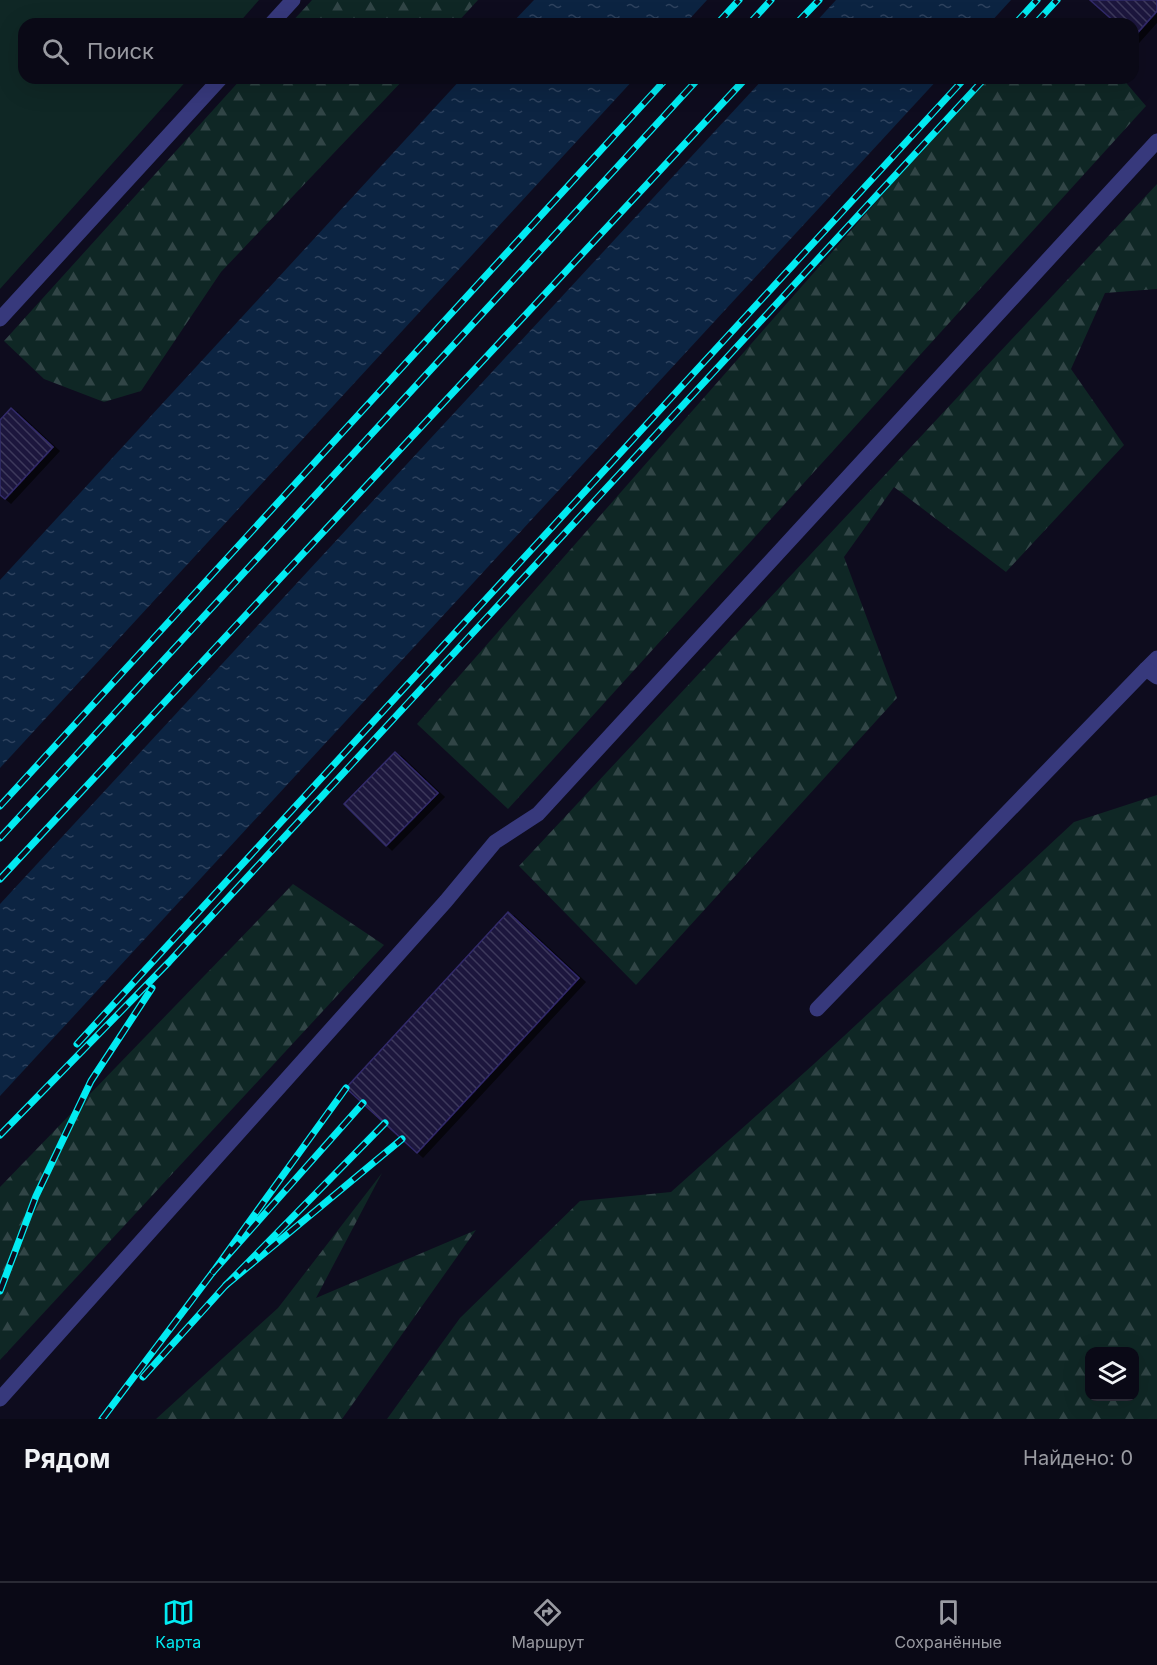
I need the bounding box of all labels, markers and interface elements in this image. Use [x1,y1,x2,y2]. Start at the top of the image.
search box [18,18,1139,84]
icon: search [39,35,72,68]
text: Поиск [87,38,154,64]
map controls [1085,1347,1139,1401]
button: layers [1085,1347,1139,1401]
text: Рядом [24,1443,110,1474]
text: Найдено: 0 [1023,1446,1133,1470]
tab: Карта [155,1596,201,1652]
tab: Маршрут [511,1596,584,1652]
tab: Сохранённые [894,1596,1002,1652]

